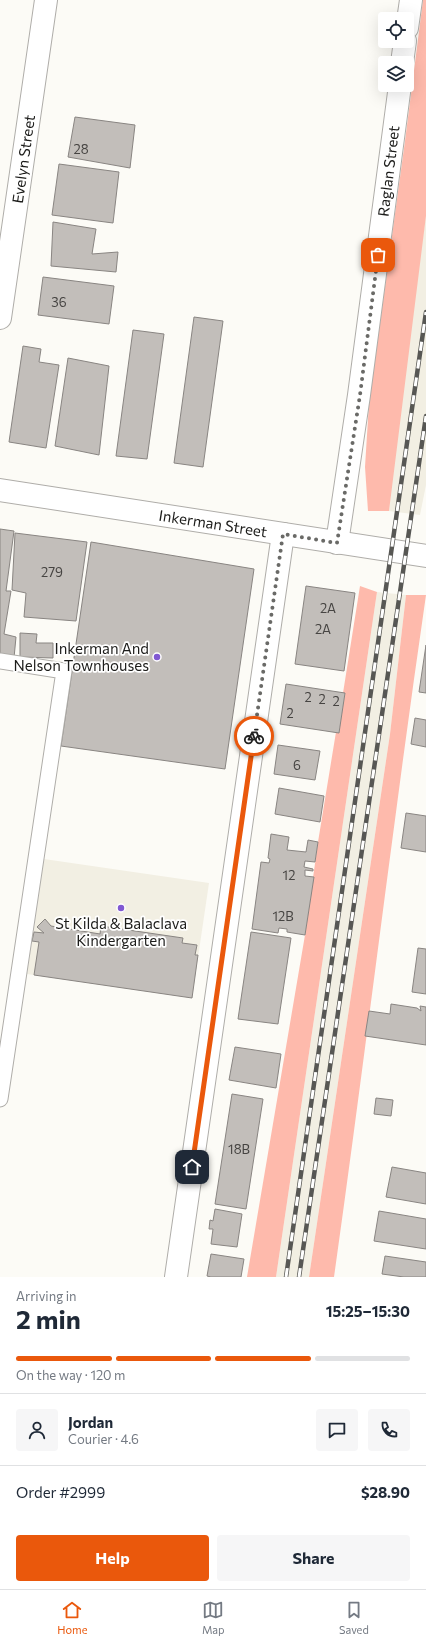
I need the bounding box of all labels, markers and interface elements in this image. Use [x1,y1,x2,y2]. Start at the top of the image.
map controls [378,12,414,92]
button: locate [378,12,414,48]
button: layers [378,56,414,92]
street label: Evelyn Street [8,113,38,205]
street label: Raglan Street [373,124,403,218]
house number: 28 [73,141,89,157]
pin [361,238,395,272]
icon: bag [367,244,389,266]
house number: 36 [51,294,67,310]
street label: Inkerman Street [158,506,268,540]
house number: 279 [41,564,63,580]
house number: 2A [320,600,336,616]
house number: 2A [315,621,331,637]
place label: Inkerman And Nelson Townhouses [13,639,149,674]
marker: Inkerman And Nelson Townhouses [152,652,162,662]
house number: 2 [304,689,312,705]
house number: 2 [318,691,326,707]
house number: 2 [332,693,340,709]
house number: 2 [286,705,294,721]
courier [234,716,274,756]
icon: bike [243,725,265,747]
house number: 6 [293,757,301,773]
house number: 12 [283,867,295,883]
marker: St Kilda & Balaclava Kindergarten [116,903,126,913]
house number: 12B [272,908,294,924]
place label: St Kilda & Balaclava Kindergarten [55,914,187,949]
house number: 18B [228,1141,250,1157]
pin [175,1150,209,1184]
icon: home [181,1156,203,1178]
text: Arriving in [16,1288,76,1304]
text: 15:25–15:30 [326,1302,410,1320]
text: 2 min [16,1303,81,1334]
text: On the way · 120 m [16,1367,125,1383]
button: person [16,1409,58,1451]
button: chat [316,1409,358,1451]
button: phone [368,1409,410,1451]
text: Jordan [68,1413,113,1431]
text: Courier · 4.6 [68,1431,139,1447]
text: Order #2999 [16,1483,105,1501]
text: $28.90 [361,1483,410,1501]
button: Help [16,1535,209,1581]
button: Share [217,1535,410,1581]
tab: Home [57,1599,87,1636]
tab: Map [202,1599,225,1636]
tab: Saved [339,1599,369,1636]

